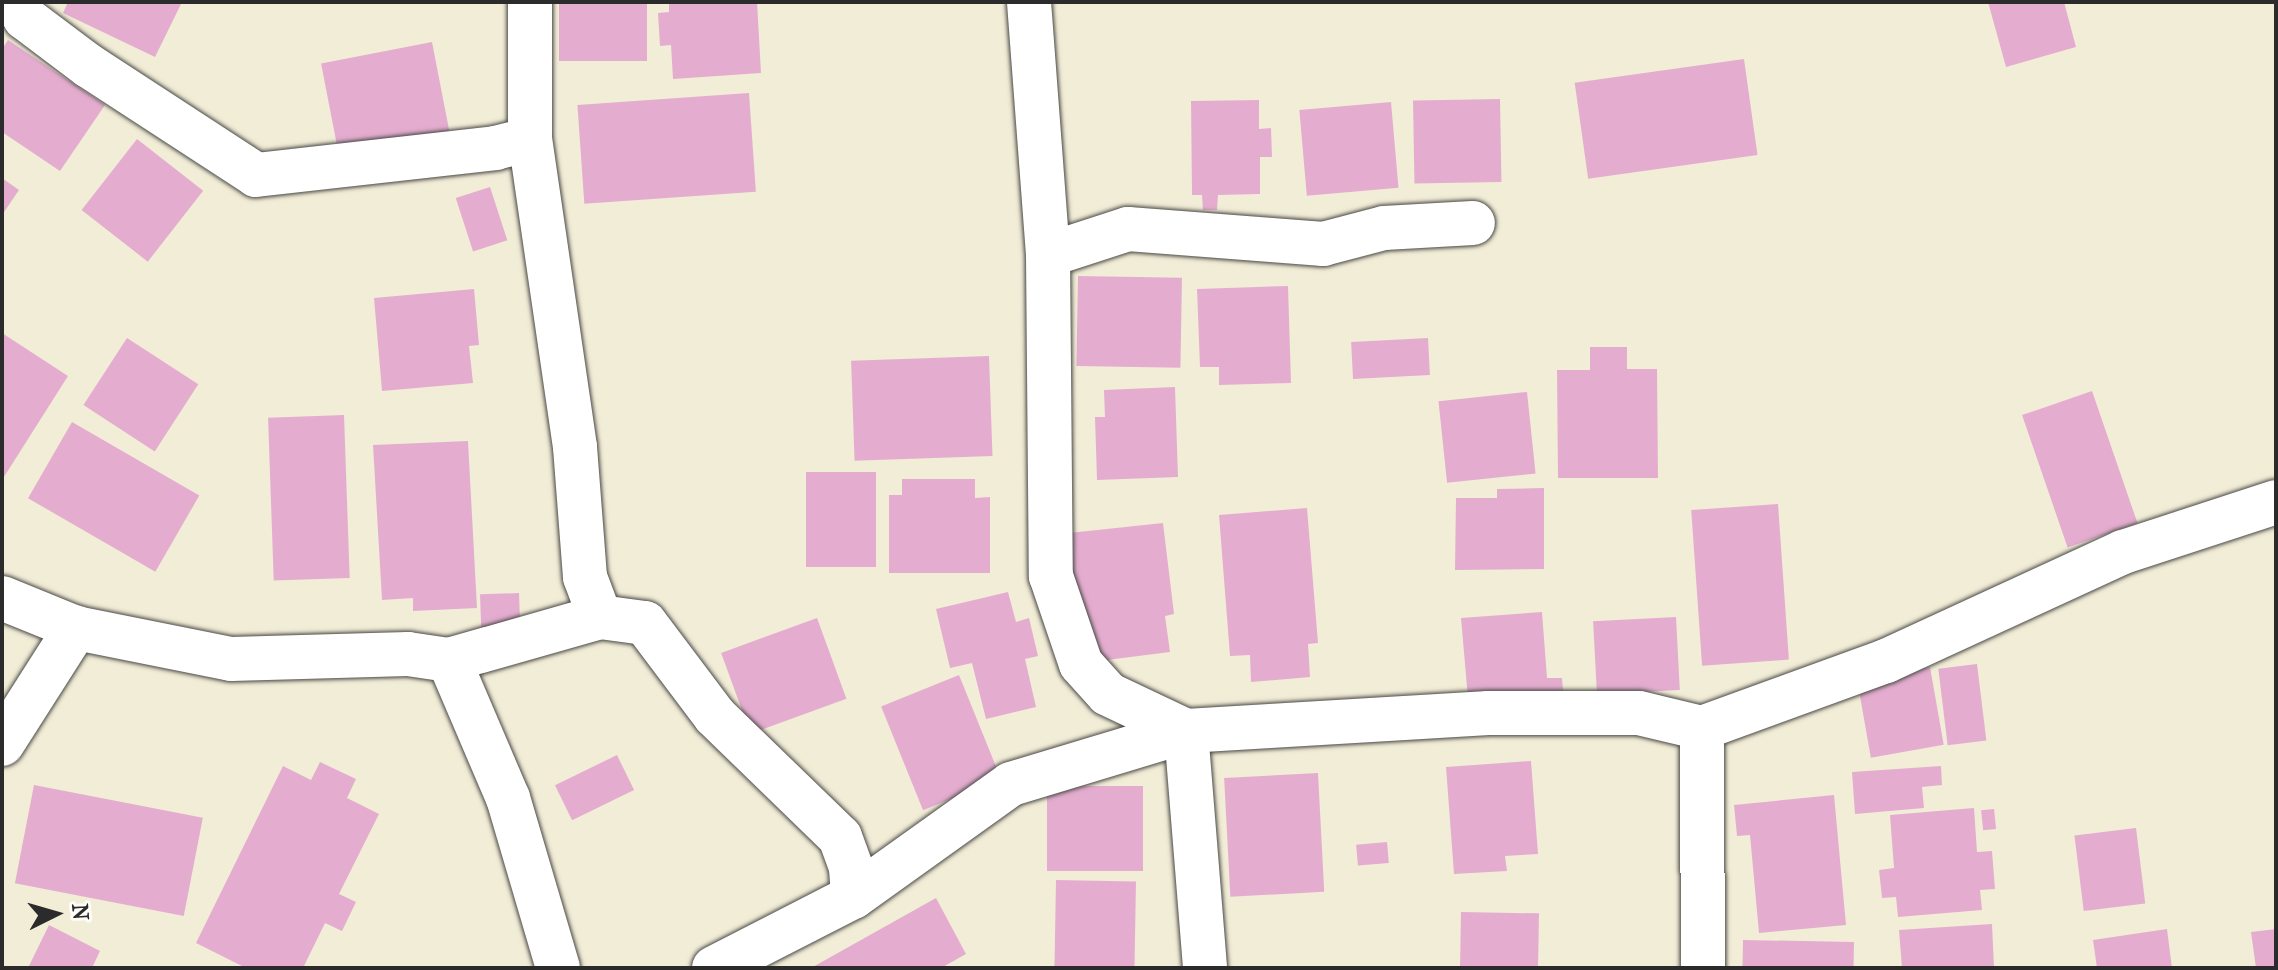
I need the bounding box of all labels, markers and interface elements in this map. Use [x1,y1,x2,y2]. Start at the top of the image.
north arrow [16,874,96,954]
text: N [66,902,94,921]

